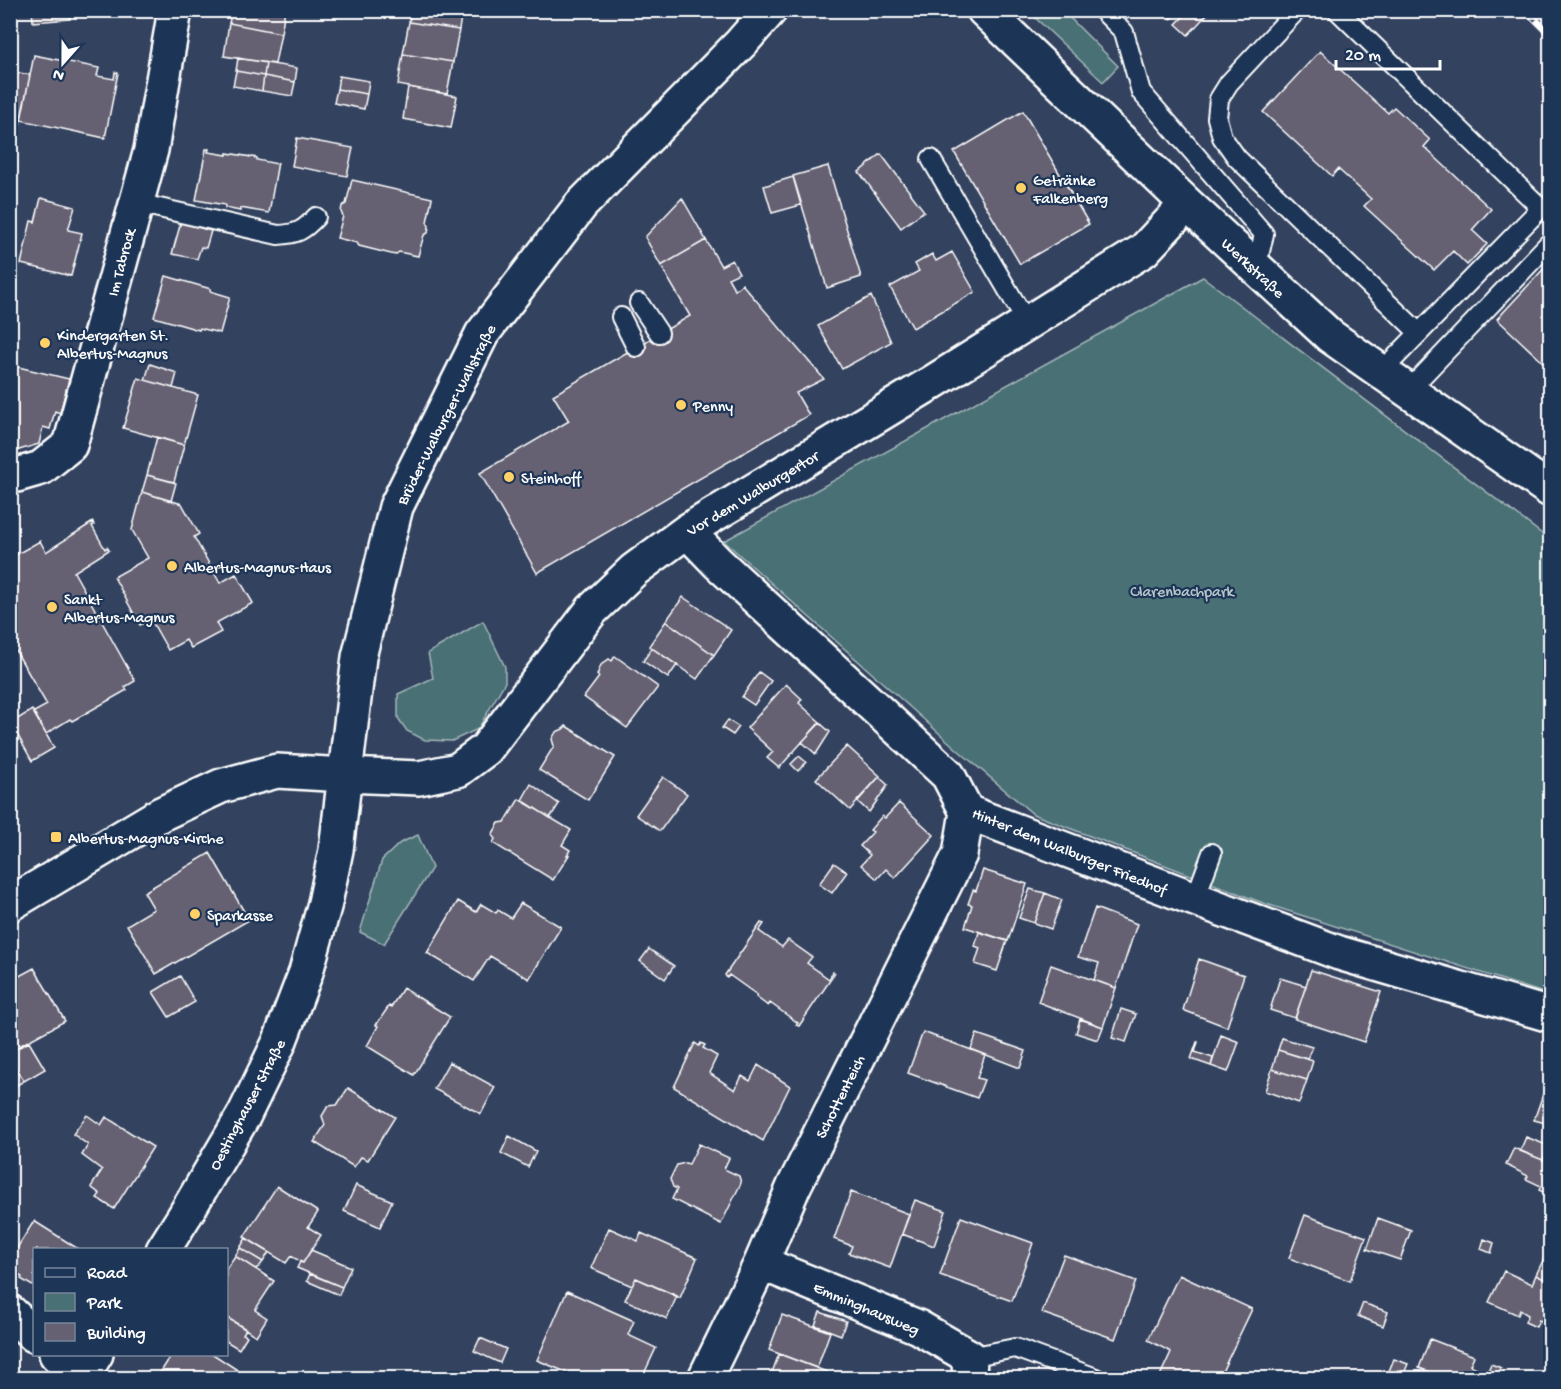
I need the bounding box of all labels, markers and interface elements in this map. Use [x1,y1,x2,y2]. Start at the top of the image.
north arrow [33,33,93,93]
scale bar [1336,33,1440,71]
text: 20 m [1345,46,1381,67]
text: N [50,63,67,84]
place label: Getränke Falkenberg [1032,173,1108,210]
marker: Getränke Falkenberg [1014,181,1028,195]
street label: Im Tabrock [105,225,142,299]
street label: Werkstraße [1216,235,1288,304]
street label: Brüder-Walburger-Wallstraße [394,322,502,510]
place label: Kindergarten St. Albertus-Magnus [57,328,169,365]
marker: Kindergarten St. Albertus-Magnus [38,336,52,350]
marker: Penny [674,398,688,412]
place label: Penny [692,399,733,418]
street label: Vor dem Walburgertor [684,447,824,542]
marker: Steinhoff [502,470,516,484]
place label: Steinhoff [521,471,582,490]
marker: Albertus-Magnus-Haus [165,559,179,573]
place label: Albertus-Magnus-Haus [184,560,332,579]
park label: Clarenbachpark [1130,584,1236,603]
place label: Sankt Albertus-Magnus [64,592,175,629]
marker: Sankt Albertus-Magnus [45,600,59,614]
street label: Hinter dem Walburger Friedhof [969,805,1170,902]
marker: Albertus-Magnus-Kirche [49,830,63,844]
place label: Albertus-Magnus-Kirche [68,831,224,850]
marker: Sparkasse [188,907,202,921]
place label: Sparkasse [207,908,274,927]
street label: Oestinghauser Straße [207,1036,292,1174]
street label: Schottenteich [813,1052,871,1142]
legend [33,1248,228,1356]
text: Road [87,1264,128,1285]
street label: Emminghausweg [810,1279,922,1341]
text: Park [86,1294,123,1315]
text: Building [86,1324,146,1345]

